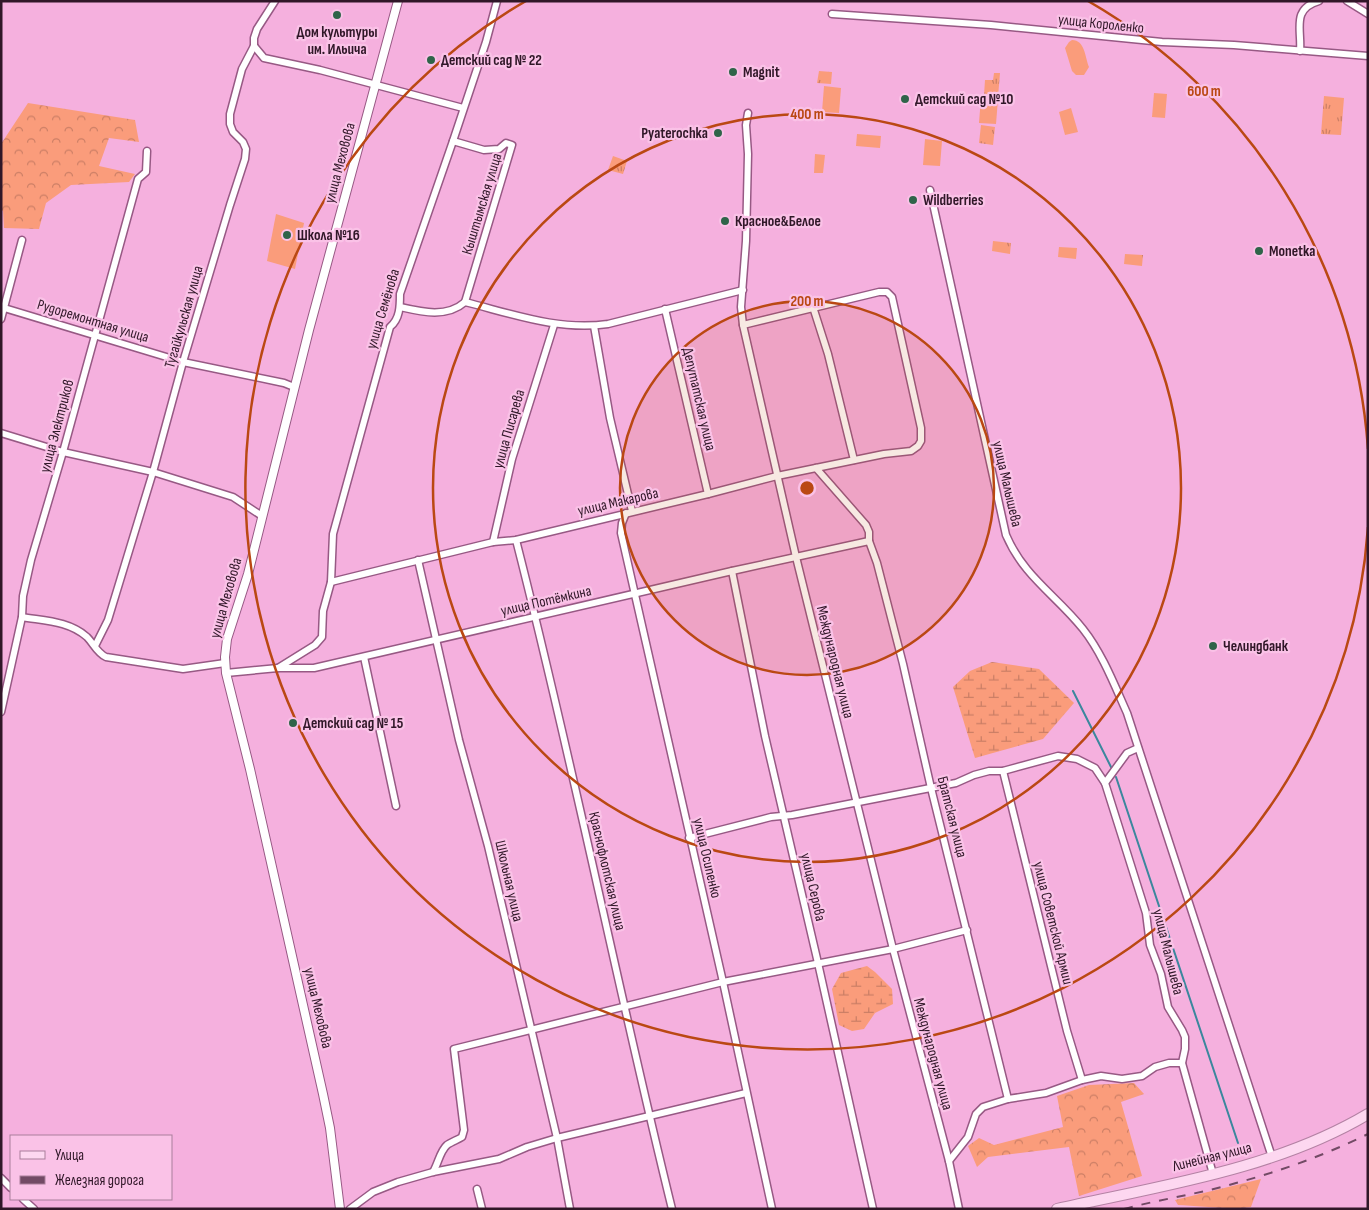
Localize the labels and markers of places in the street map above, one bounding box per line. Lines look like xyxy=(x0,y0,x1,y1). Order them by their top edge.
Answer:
marker: Дом культуры им. Ильича xyxy=(331,9,343,21)
place label: Дом культуры им. Ильича xyxy=(297,23,377,59)
place label: Детский сад № 22 xyxy=(441,51,542,70)
marker: Детский сад № 22 xyxy=(425,54,437,66)
place label: Magnit xyxy=(743,63,780,82)
marker: Magnit xyxy=(727,66,739,78)
place label: Детский сад №10 xyxy=(915,90,1013,109)
marker: Детский сад №10 xyxy=(899,93,911,105)
place label: Pyaterochka xyxy=(641,124,708,143)
marker: Pyaterochka xyxy=(712,127,724,139)
place label: Wildberries xyxy=(923,191,984,210)
marker: Wildberries xyxy=(907,194,919,206)
place label: Красное&Белое xyxy=(735,212,821,231)
marker: Красное&Белое xyxy=(719,215,731,227)
place label: Школа №16 xyxy=(297,226,360,245)
marker: Школа №16 xyxy=(281,229,293,241)
place label: Monetka xyxy=(1269,242,1315,261)
marker: Monetka xyxy=(1253,245,1265,257)
centre of rings xyxy=(798,479,816,497)
place label: Челиндбанк xyxy=(1223,637,1289,656)
marker: Челиндбанк xyxy=(1207,640,1219,652)
place label: Детский сад № 15 xyxy=(303,714,404,733)
marker: Детский сад № 15 xyxy=(287,717,299,729)

